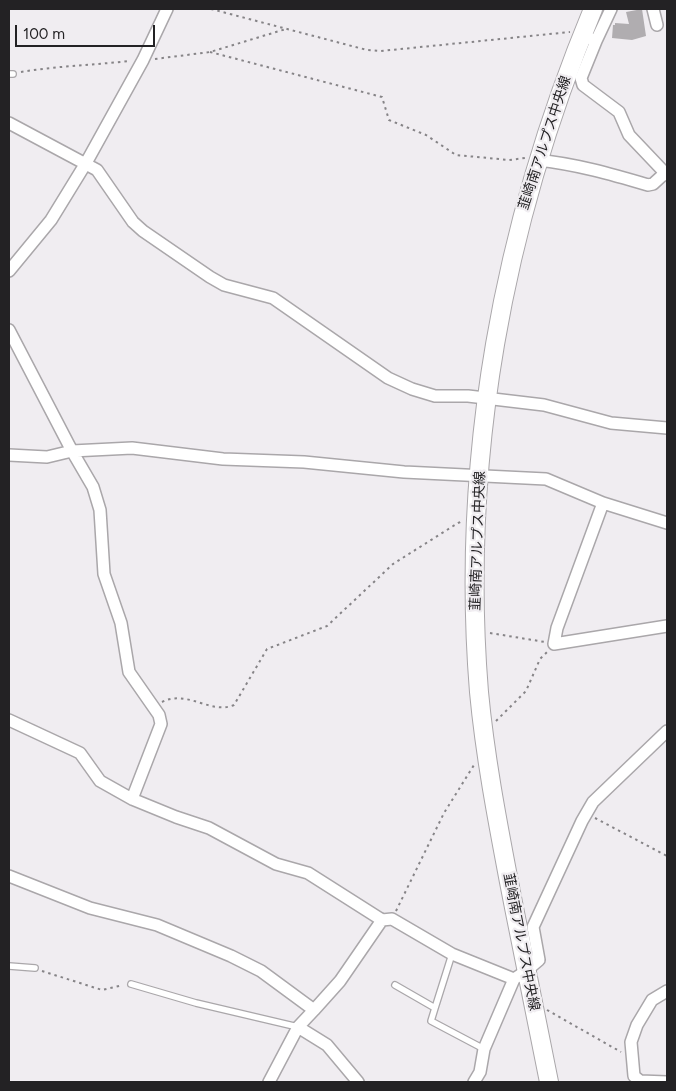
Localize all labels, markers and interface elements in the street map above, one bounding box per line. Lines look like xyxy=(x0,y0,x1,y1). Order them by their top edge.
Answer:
scale bar xyxy=(18,15,158,47)
text: 100 m xyxy=(23,25,65,43)
street label: 韮崎南アルプス中央線 xyxy=(515,74,575,212)
street label: 韮崎南アルプス中央線 xyxy=(467,471,489,611)
street label: 韮崎南アルプス中央線 xyxy=(499,872,543,1012)

